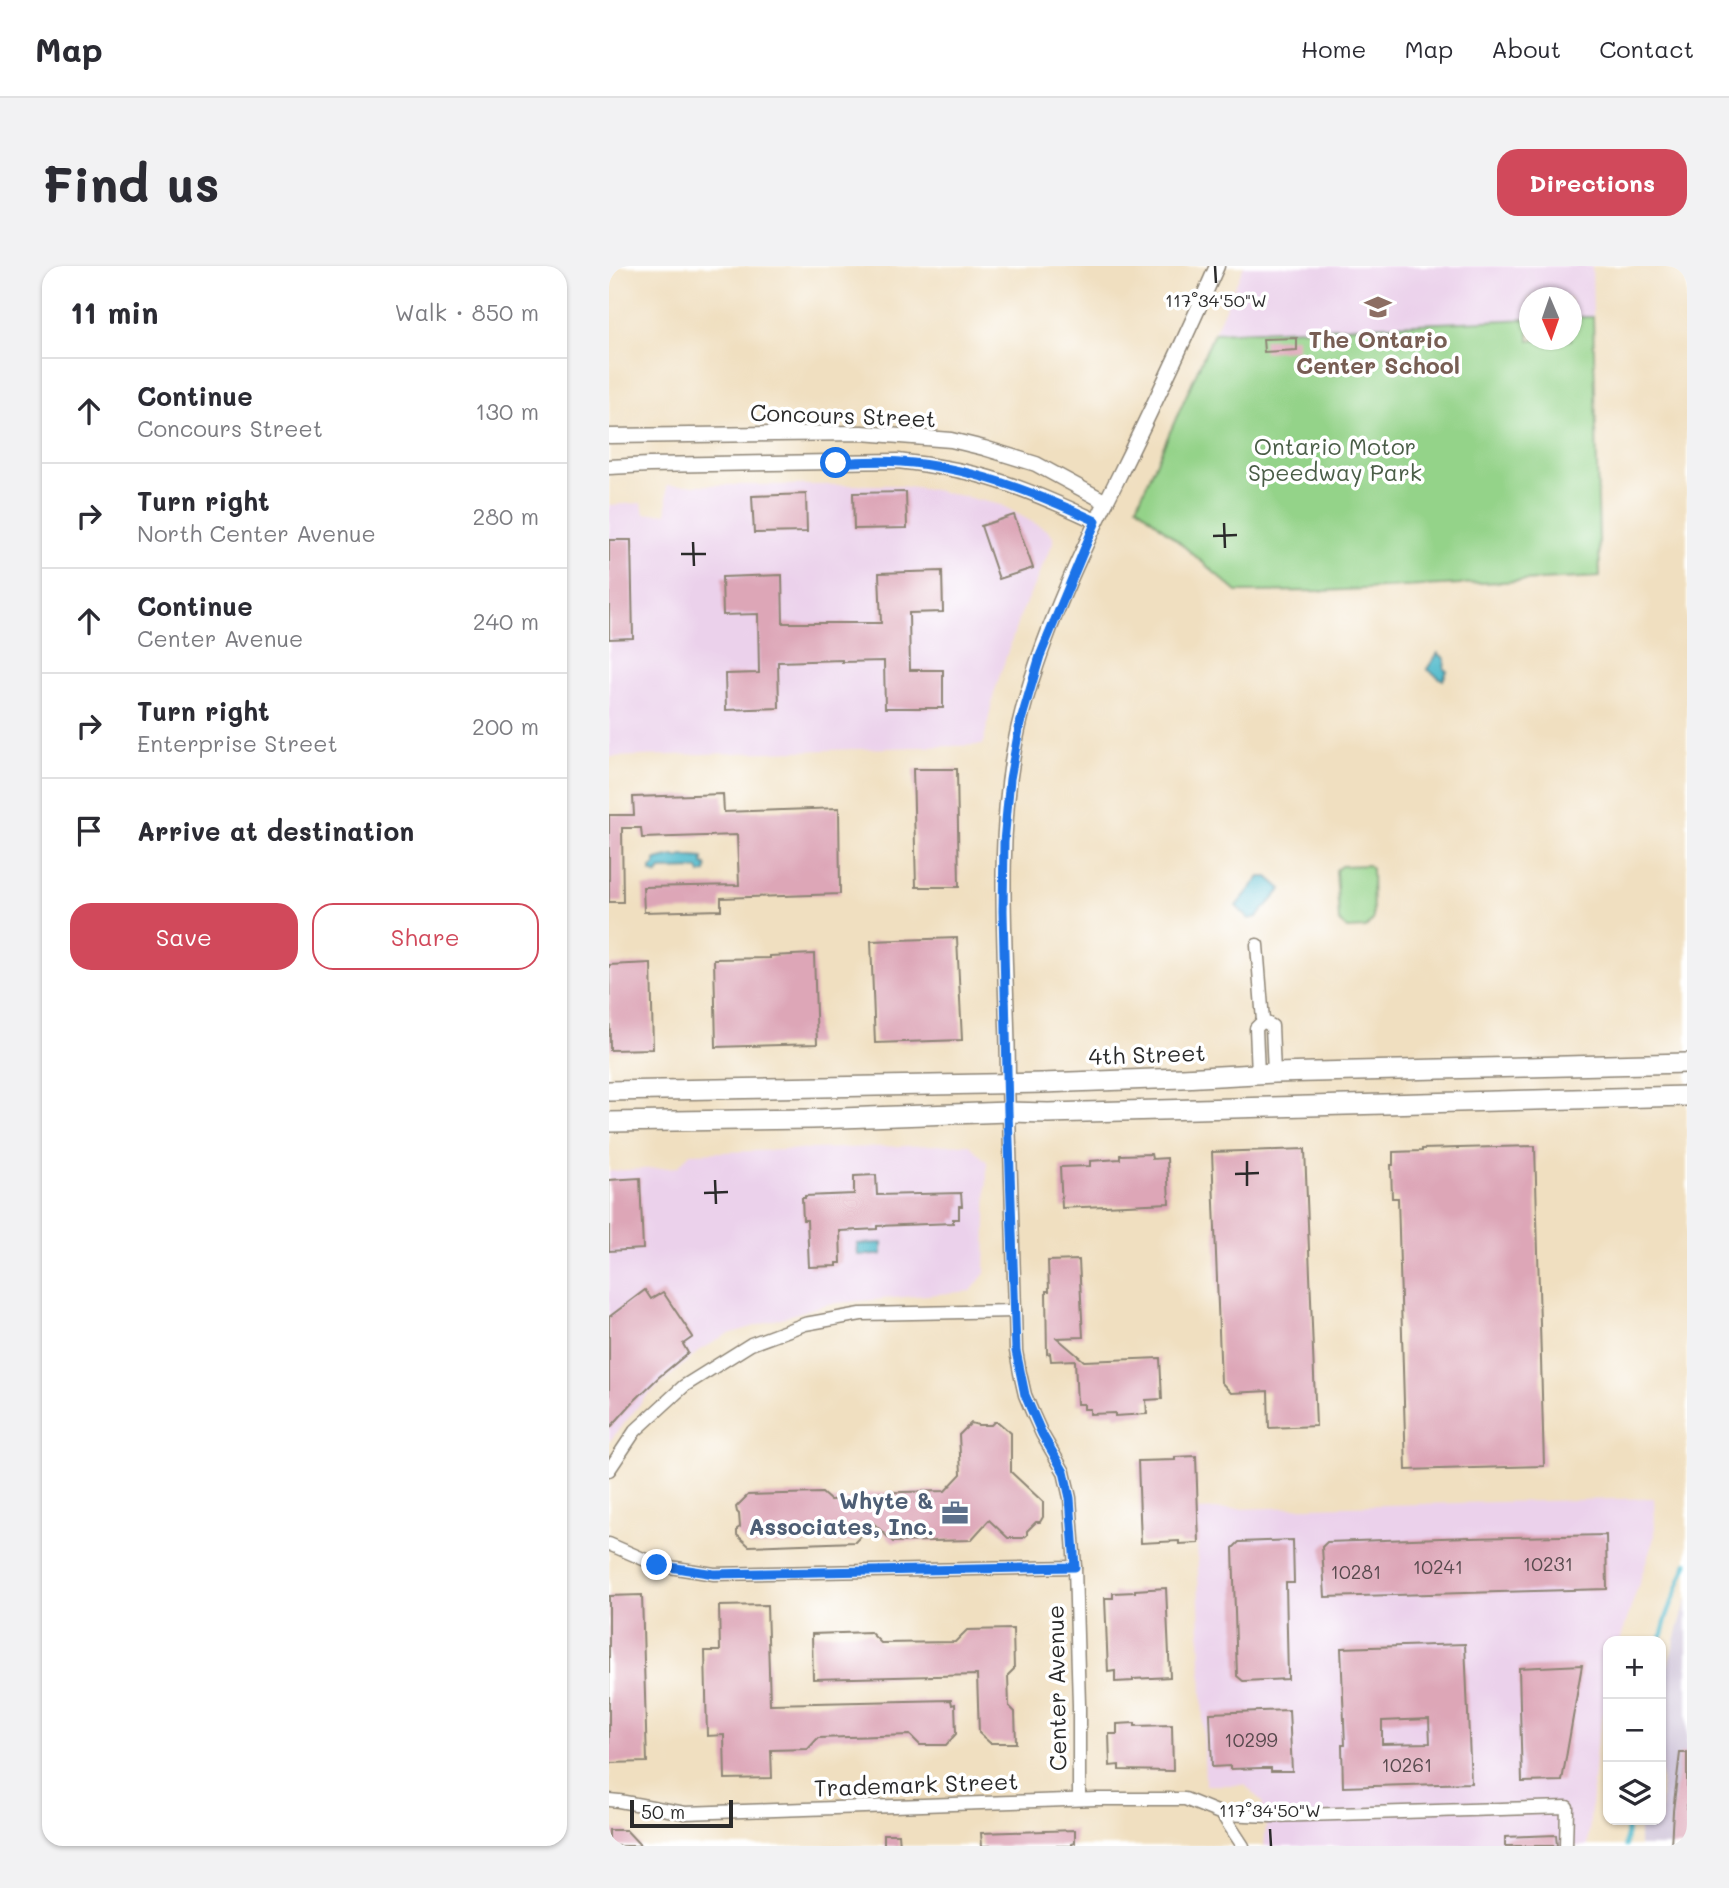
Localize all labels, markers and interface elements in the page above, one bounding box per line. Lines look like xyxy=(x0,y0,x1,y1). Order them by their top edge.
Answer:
text: Map xyxy=(35,27,103,70)
text: Home xyxy=(1301,33,1366,64)
text: Map xyxy=(1404,33,1453,64)
text: About xyxy=(1491,33,1561,64)
text: Contact xyxy=(1599,33,1694,64)
button: Directions xyxy=(1497,149,1687,216)
text: Find us xyxy=(42,151,220,214)
north arrow xyxy=(1519,287,1582,350)
text: 117°34'50"W xyxy=(1165,288,1267,312)
text: 11 min xyxy=(70,292,159,332)
school or university icon: The Ontario Center School xyxy=(1363,292,1393,322)
text: Walk · 850 m xyxy=(395,297,539,327)
place label: The Ontario Center School xyxy=(1296,324,1460,380)
text: Continue xyxy=(137,379,253,413)
icon: ahead xyxy=(70,392,108,430)
text: 130 m xyxy=(475,396,539,426)
street label: Concours Street xyxy=(750,397,936,433)
text: Concours Street xyxy=(137,413,323,443)
park label: Ontario Motor Speedway Park xyxy=(1248,431,1422,487)
route start xyxy=(820,447,851,478)
text: Turn right xyxy=(137,484,270,518)
icon: right xyxy=(70,497,108,535)
text: 280 m xyxy=(472,501,539,531)
text: North Center Avenue xyxy=(137,518,376,548)
text: Continue xyxy=(137,589,253,623)
icon: ahead xyxy=(70,602,108,640)
text: 240 m xyxy=(473,606,539,636)
text: Center Avenue xyxy=(137,623,303,653)
text: Turn right xyxy=(137,694,270,728)
icon: right xyxy=(70,707,108,745)
text: 200 m xyxy=(472,711,539,741)
text: Enterprise Street xyxy=(137,728,338,758)
icon: arrive xyxy=(70,812,108,850)
text: Arrive at destination xyxy=(137,814,414,848)
button: Save xyxy=(70,903,298,970)
button: Share xyxy=(312,903,539,970)
street label: 4th Street xyxy=(1088,1037,1206,1071)
place label: Whyte & Associates, Inc. xyxy=(749,1485,934,1541)
office icon: Whyte & Associates, Inc. xyxy=(940,1498,970,1528)
route end xyxy=(641,1549,672,1580)
house number: 10231 xyxy=(1523,1551,1573,1576)
house number: 10241 xyxy=(1413,1554,1463,1579)
house number: 10281 xyxy=(1331,1559,1381,1584)
street label: Center Avenue xyxy=(1040,1605,1072,1771)
map controls xyxy=(1603,1636,1666,1825)
button: + xyxy=(1603,1636,1666,1699)
button: − xyxy=(1603,1699,1666,1762)
house number: 10299 xyxy=(1224,1727,1278,1752)
house number: 10261 xyxy=(1382,1752,1432,1777)
button: layers xyxy=(1603,1762,1666,1825)
street label: Trademark Street xyxy=(813,1765,1019,1803)
scale bar xyxy=(630,1797,733,1829)
text: 117°34'50"W xyxy=(1219,1798,1321,1822)
text: 50 m xyxy=(641,1799,685,1824)

